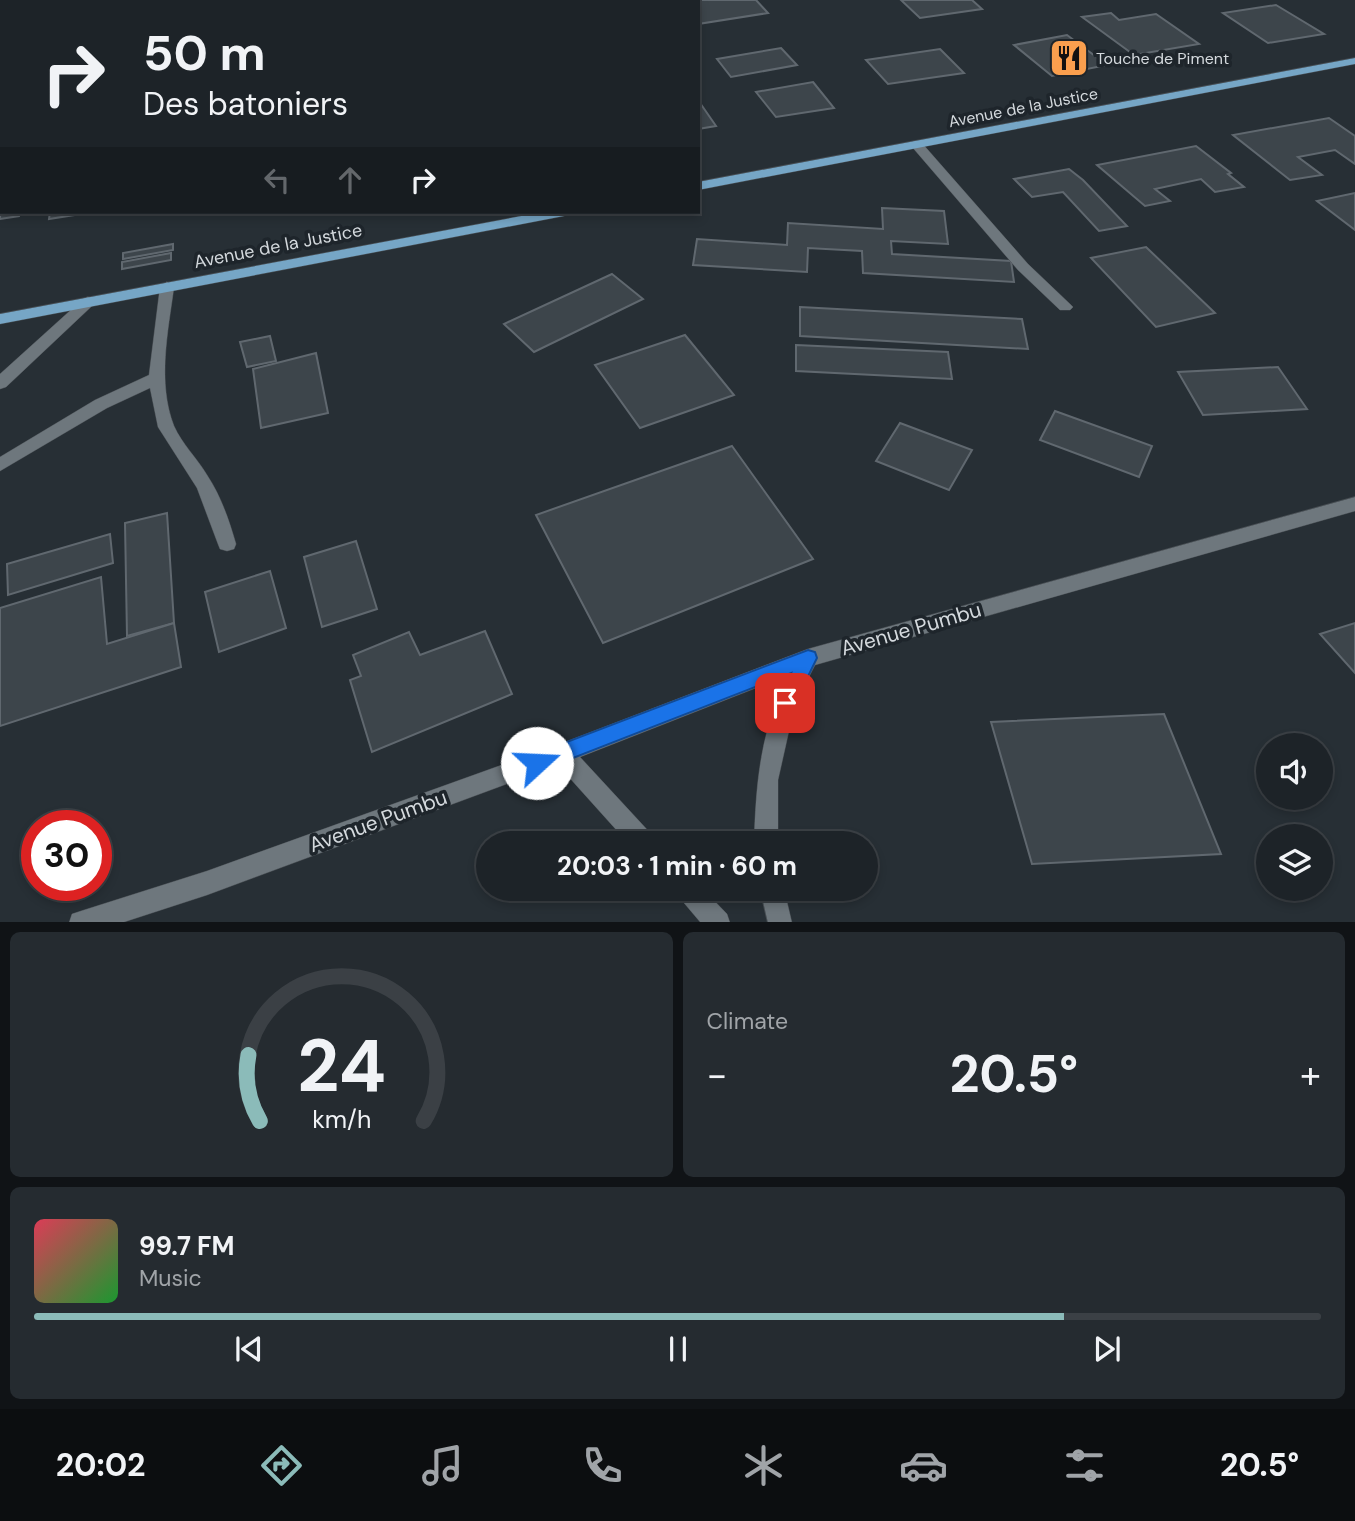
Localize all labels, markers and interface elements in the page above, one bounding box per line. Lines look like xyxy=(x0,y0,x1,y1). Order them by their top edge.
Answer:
text: 50 m xyxy=(143,21,266,85)
icon: right xyxy=(28,28,119,119)
restaurant icon: Touche de Piment xyxy=(1048,37,1090,79)
place label: Touche de Piment xyxy=(1096,48,1229,69)
text: Des batoniers xyxy=(143,83,348,125)
street label: Avenue de la Justice xyxy=(947,83,1100,132)
icon: left xyxy=(258,161,296,199)
icon: ahead xyxy=(331,161,369,199)
icon: right xyxy=(404,161,442,199)
street label: Avenue de la Justice xyxy=(192,218,364,274)
street label: Avenue Pumbu xyxy=(837,596,985,662)
pin xyxy=(755,673,815,733)
icon: arrive xyxy=(766,684,804,722)
position arrow xyxy=(500,726,574,800)
map controls xyxy=(1256,733,1333,901)
button: sound xyxy=(1256,733,1333,810)
street label: Avenue Pumbu xyxy=(305,783,451,859)
speed limit sign: 30 xyxy=(21,810,112,901)
button: layers xyxy=(1256,824,1333,901)
text: 20:03 · 1 min · 60 m xyxy=(557,849,797,883)
text: Climate xyxy=(707,1006,788,1036)
text: 24 xyxy=(297,1019,386,1114)
text: 20.5° xyxy=(949,1040,1078,1108)
text: − xyxy=(707,1050,727,1100)
text: + xyxy=(1300,1050,1321,1100)
text: km/h xyxy=(312,1102,371,1135)
text: 99.7 FM xyxy=(139,1229,235,1263)
text: Music xyxy=(139,1263,202,1293)
icon: previous xyxy=(230,1330,268,1368)
icon: pause xyxy=(659,1330,697,1368)
icon: next xyxy=(1088,1330,1126,1368)
icon: directions xyxy=(257,1441,306,1490)
icon: music xyxy=(418,1441,467,1490)
icon: phone xyxy=(578,1441,627,1490)
icon: climate xyxy=(739,1441,788,1490)
icon: car xyxy=(899,1441,948,1490)
icon: filters xyxy=(1060,1441,1109,1490)
text: 20:02 xyxy=(56,1444,146,1486)
text: 20.5° xyxy=(1220,1444,1299,1486)

